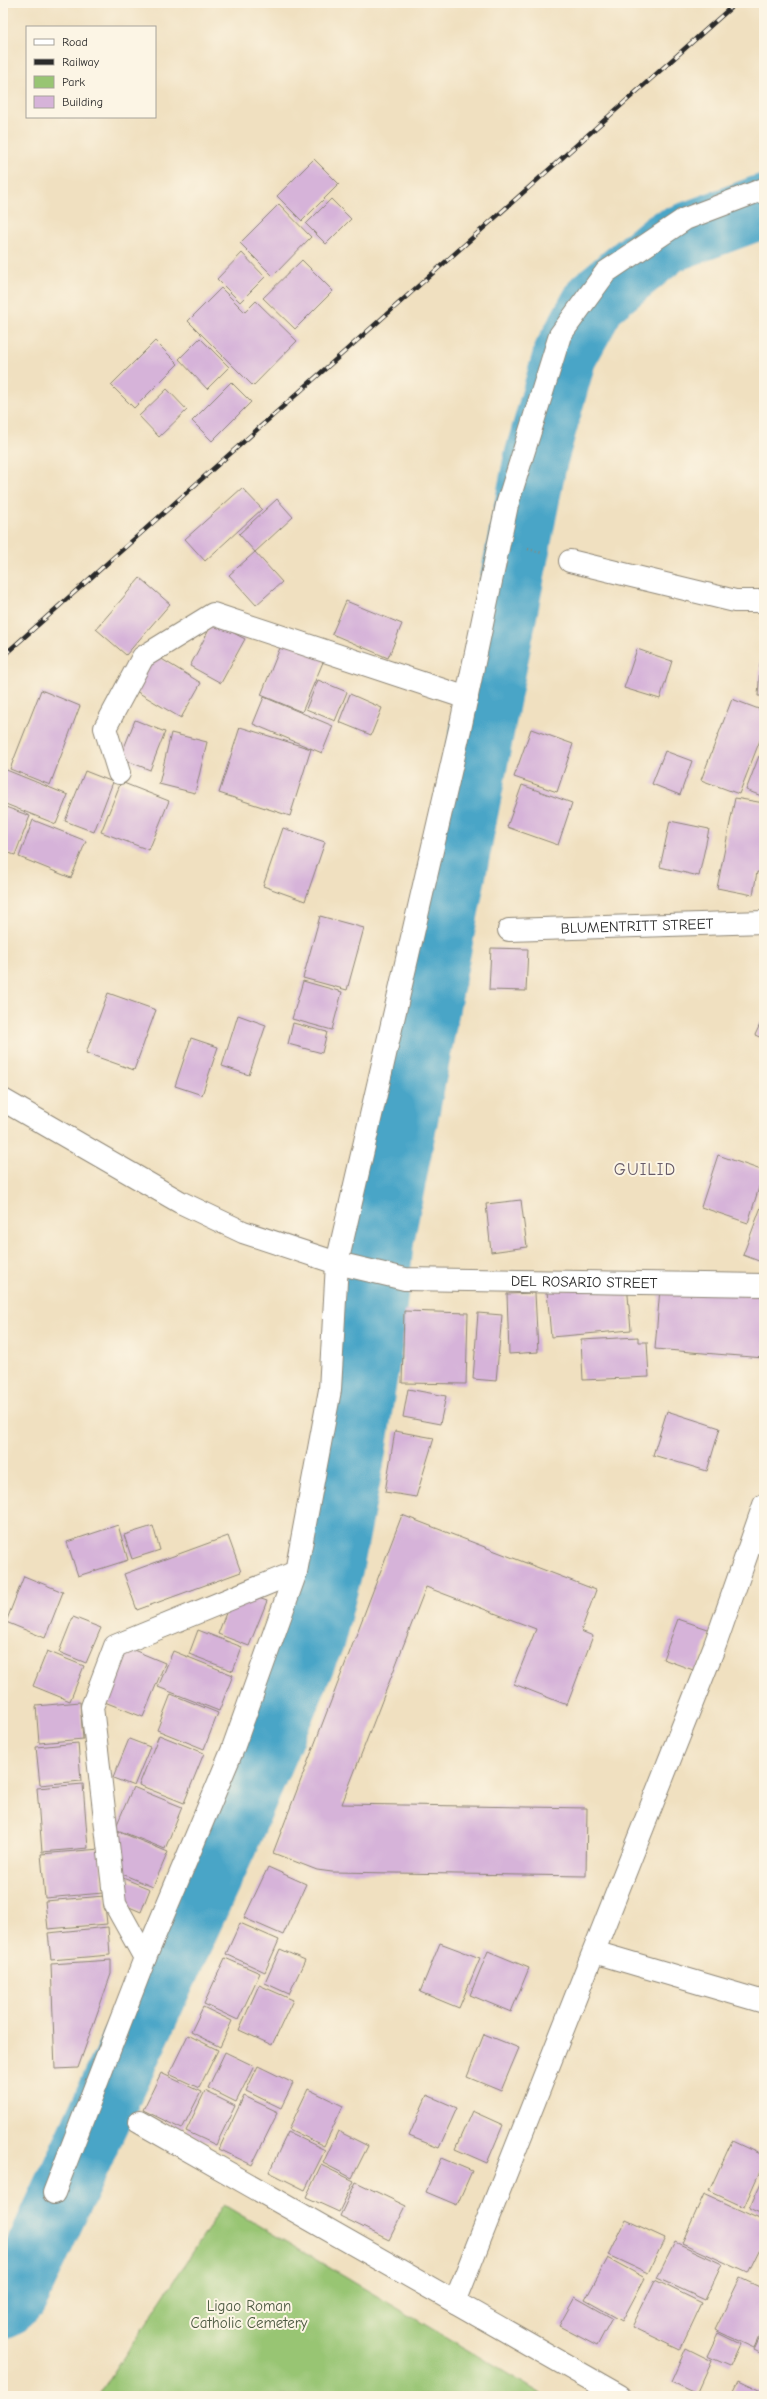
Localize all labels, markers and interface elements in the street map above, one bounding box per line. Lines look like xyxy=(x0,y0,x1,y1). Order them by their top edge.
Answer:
legend xyxy=(26,26,156,118)
text: Road xyxy=(62,35,88,49)
text: Railway xyxy=(62,55,100,69)
text: Park xyxy=(62,75,85,89)
text: Building xyxy=(62,95,103,109)
street label: BLUMENTRITT STREET xyxy=(560,915,714,937)
district label: GUILID xyxy=(614,1160,676,1179)
street label: DEL ROSARIO STREET xyxy=(511,1272,658,1292)
park label: Ligao Roman Catholic Cemetery xyxy=(191,2297,308,2332)

